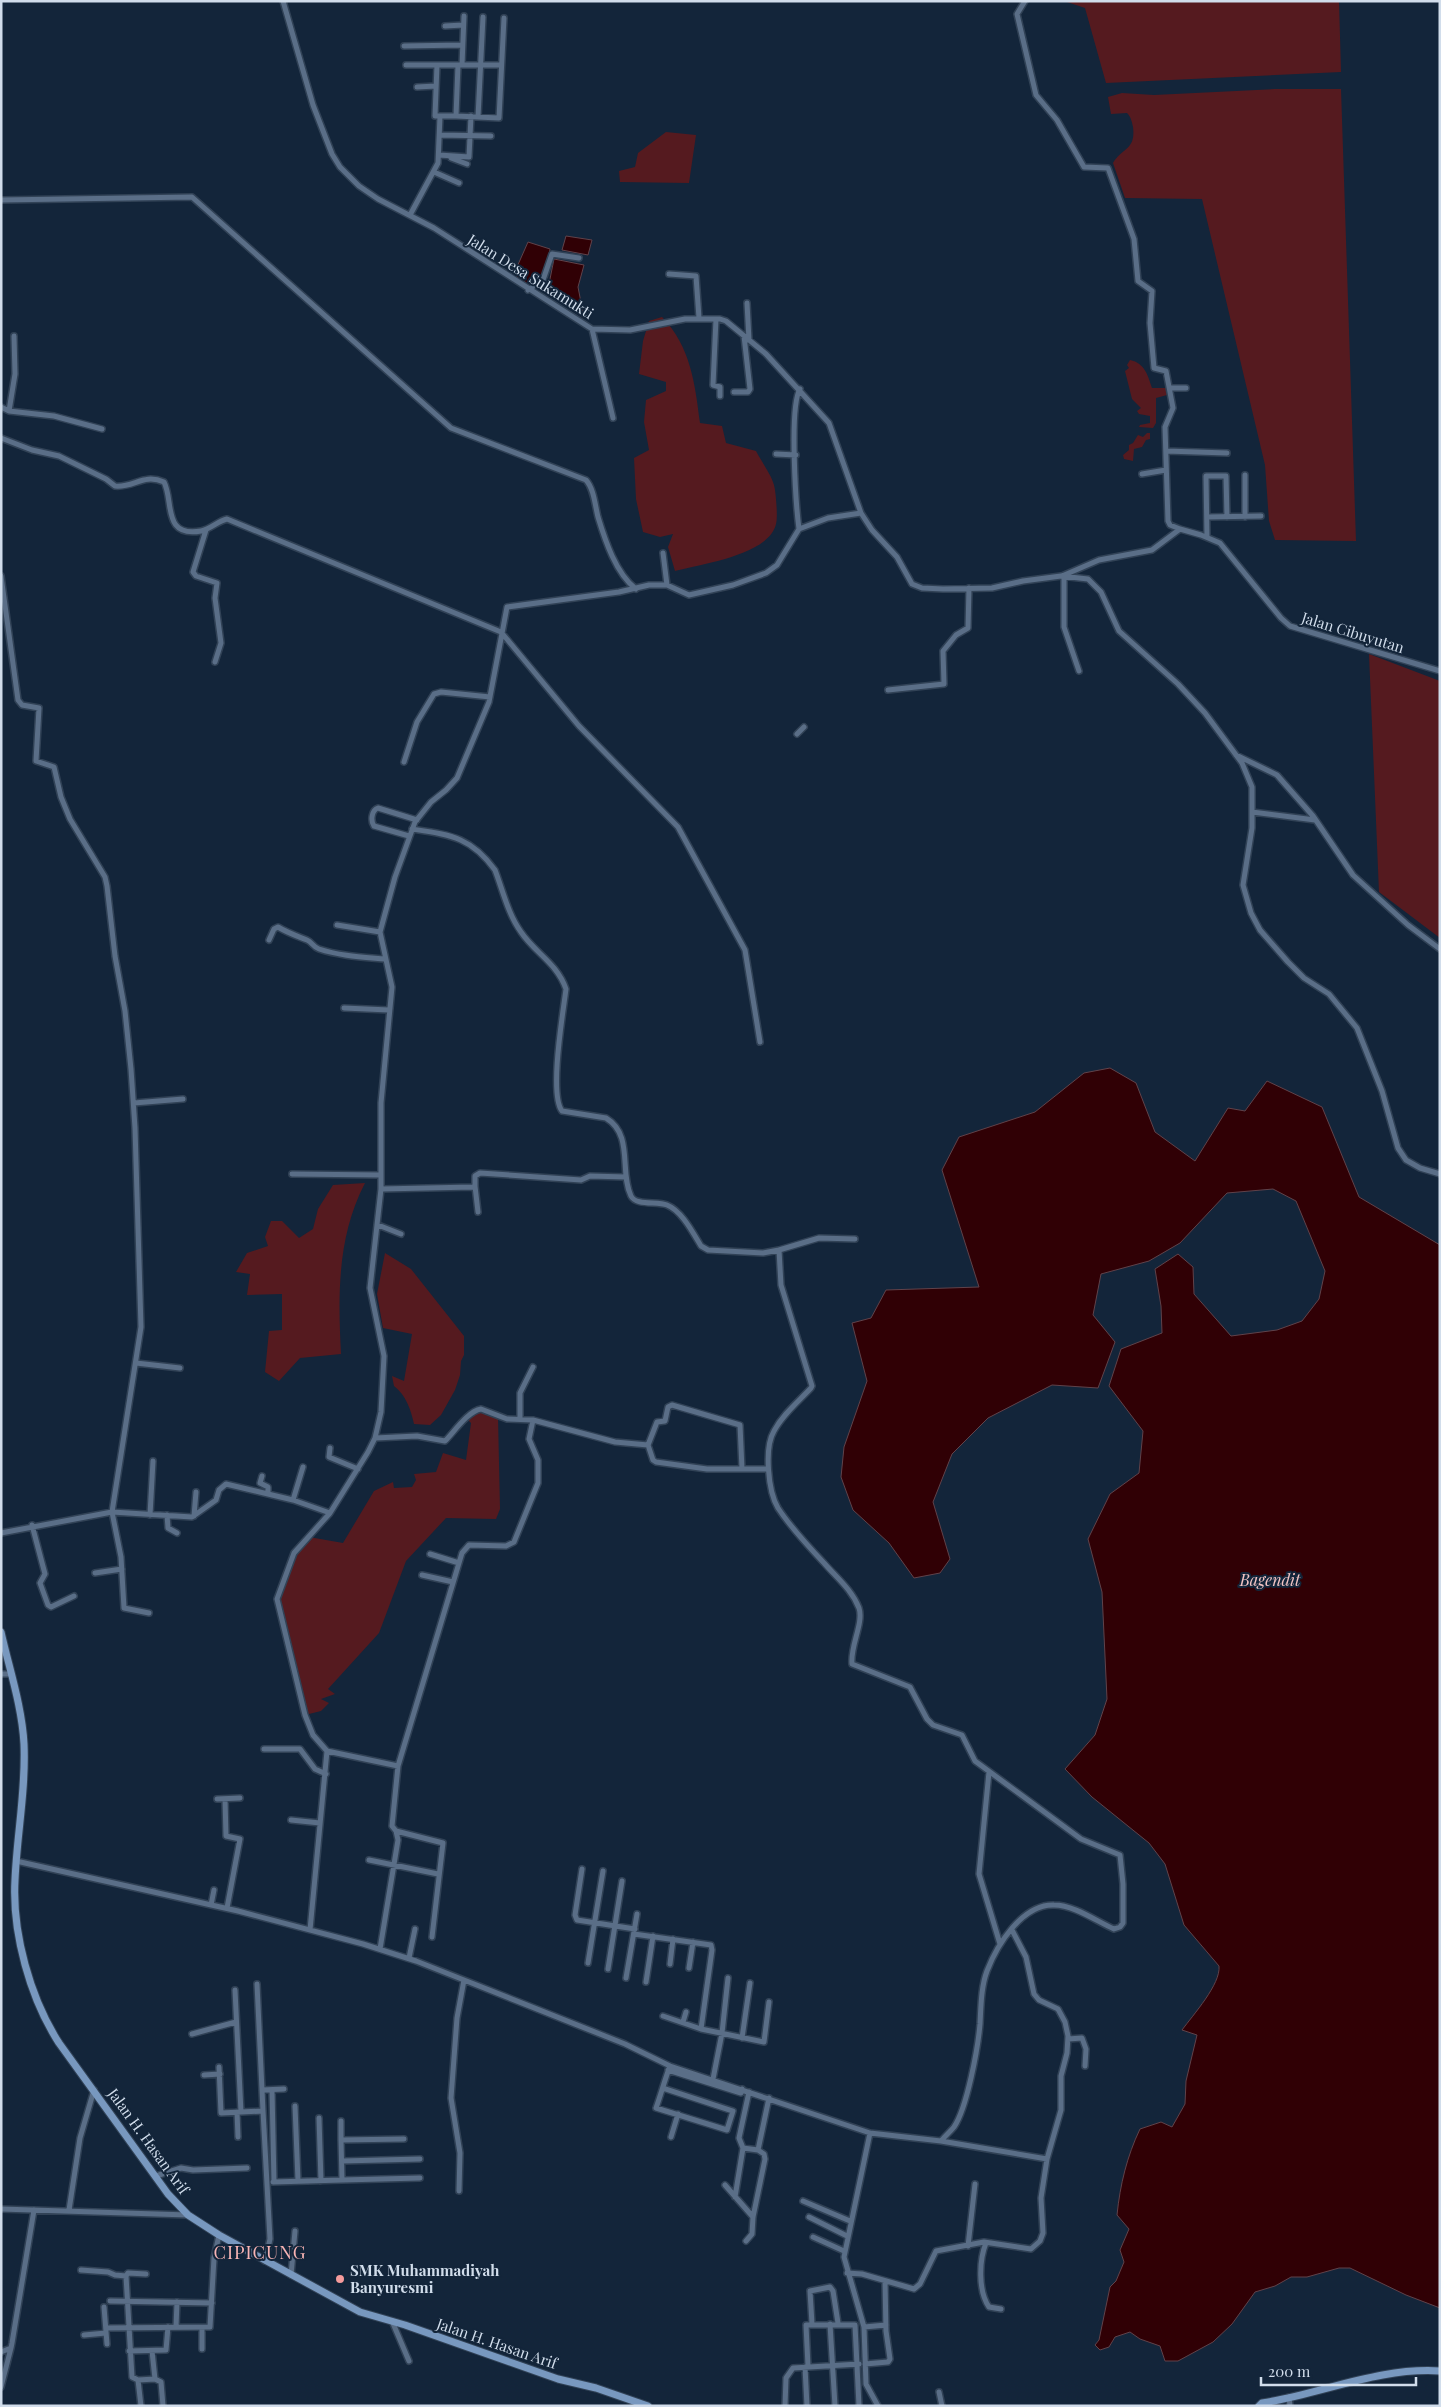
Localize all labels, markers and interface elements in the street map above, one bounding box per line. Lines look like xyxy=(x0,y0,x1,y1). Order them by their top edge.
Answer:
street label: Jalan Desa Sukamukti xyxy=(463,229,598,323)
street label: Jalan Cibuyutan xyxy=(1298,607,1407,657)
water label: Bagendit xyxy=(1239,1569,1301,1590)
street label: Jalan H. Hasan Arif xyxy=(103,2083,195,2199)
district label: CIPICUNG xyxy=(214,2240,306,2264)
place label: SMK Muhammadiyah Banyuresmi xyxy=(350,2260,500,2297)
marker: SMK Muhammadiyah Banyuresmi xyxy=(334,2273,346,2285)
street label: Jalan H. Hasan Arif xyxy=(433,2313,561,2373)
scale bar xyxy=(1261,2354,1416,2386)
text: 200 m xyxy=(1268,2361,1311,2381)

